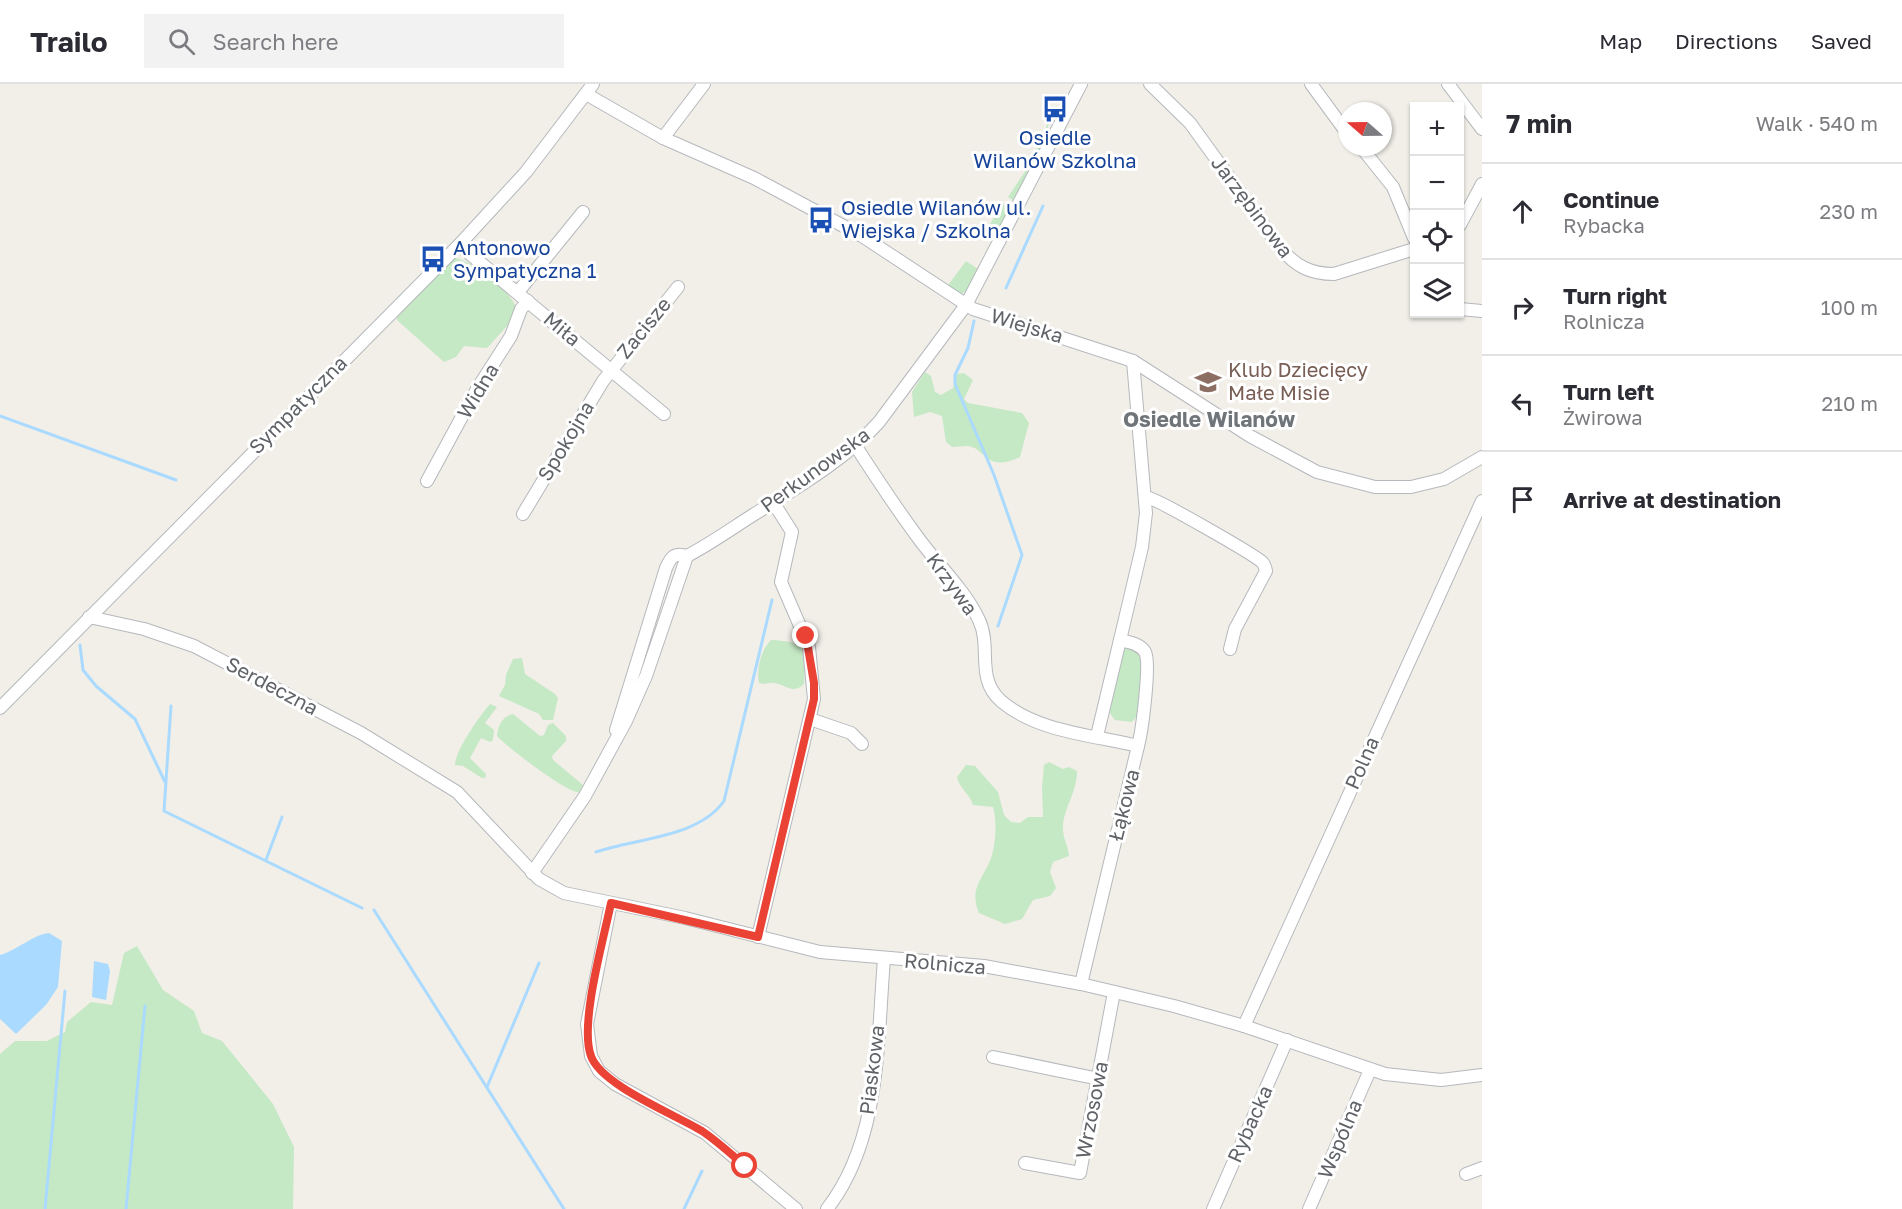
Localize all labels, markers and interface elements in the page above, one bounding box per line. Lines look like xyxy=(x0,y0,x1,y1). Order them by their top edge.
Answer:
search box xyxy=(144,14,564,68)
text: Trailo xyxy=(30,25,108,58)
icon: search xyxy=(165,25,198,58)
text: Search here xyxy=(213,28,339,55)
text: Map xyxy=(1599,28,1642,54)
text: Directions xyxy=(1675,28,1778,54)
text: Saved xyxy=(1811,28,1872,54)
bus stop icon: Osiedle Wilanów Szkolna xyxy=(1040,94,1070,124)
north arrow xyxy=(1338,102,1392,156)
map controls xyxy=(1410,102,1464,318)
button: + xyxy=(1410,102,1464,156)
text: 7 min xyxy=(1506,108,1572,139)
text: Walk · 540 m xyxy=(1756,111,1878,135)
place label: Osiedle Wilanów Szkolna xyxy=(973,125,1137,172)
street label: Jarzębinowa xyxy=(1207,151,1299,262)
button: − xyxy=(1410,156,1464,210)
text: Continue xyxy=(1563,186,1659,213)
place label: Osiedle Wilanów ul. Wiejska / Szkolna xyxy=(841,195,1032,242)
icon: ahead xyxy=(1506,195,1539,228)
text: 230 m xyxy=(1820,199,1878,223)
bus stop icon: Osiedle Wilanów ul. Wiejska / Szkolna xyxy=(806,205,836,235)
button: locate xyxy=(1410,210,1464,264)
text: Rybacka xyxy=(1563,213,1645,237)
place label: Antonowo Sympatyczna 1 xyxy=(453,235,597,282)
bus stop icon: Antonowo Sympatyczna 1 xyxy=(418,244,448,274)
button: layers xyxy=(1410,264,1464,318)
text: Turn right xyxy=(1563,282,1667,309)
icon: right xyxy=(1506,291,1539,324)
street label: Zacisze xyxy=(611,292,675,363)
text: 100 m xyxy=(1821,295,1878,319)
street label: Wiejska xyxy=(988,303,1066,347)
street label: Miła xyxy=(539,306,586,350)
text: Rolnicza xyxy=(1563,309,1645,333)
street label: Sympatyczna xyxy=(243,350,351,458)
place label: Klub Dziecięcy Małe Misie xyxy=(1228,357,1368,404)
street label: Widna xyxy=(451,358,503,423)
school or university icon: Klub Dziecięcy Małe Misie xyxy=(1193,367,1223,397)
text: Turn left xyxy=(1563,378,1654,405)
icon: left xyxy=(1506,387,1539,420)
text: 210 m xyxy=(1822,391,1878,415)
street label: Spokojna xyxy=(532,396,598,485)
text: Żwirowa xyxy=(1563,405,1643,429)
district label: Osiedle Wilanów xyxy=(1123,406,1296,432)
street label: Perkunowska xyxy=(755,422,874,517)
icon: arrive xyxy=(1506,483,1539,516)
text: Arrive at destination xyxy=(1563,486,1781,513)
street label: Krzywa xyxy=(922,548,983,619)
route end xyxy=(792,622,818,648)
street label: Serdeczna xyxy=(222,651,323,719)
street label: Polna xyxy=(1339,733,1383,793)
street label: Łąkowa xyxy=(1103,766,1144,843)
street label: Rolnicza xyxy=(903,947,987,979)
street label: Piaskowa xyxy=(854,1024,888,1116)
street label: Wrzosowa xyxy=(1070,1059,1112,1160)
street label: Rybacka xyxy=(1222,1081,1277,1166)
street label: Wspólna xyxy=(1312,1095,1366,1182)
route start xyxy=(731,1152,757,1178)

